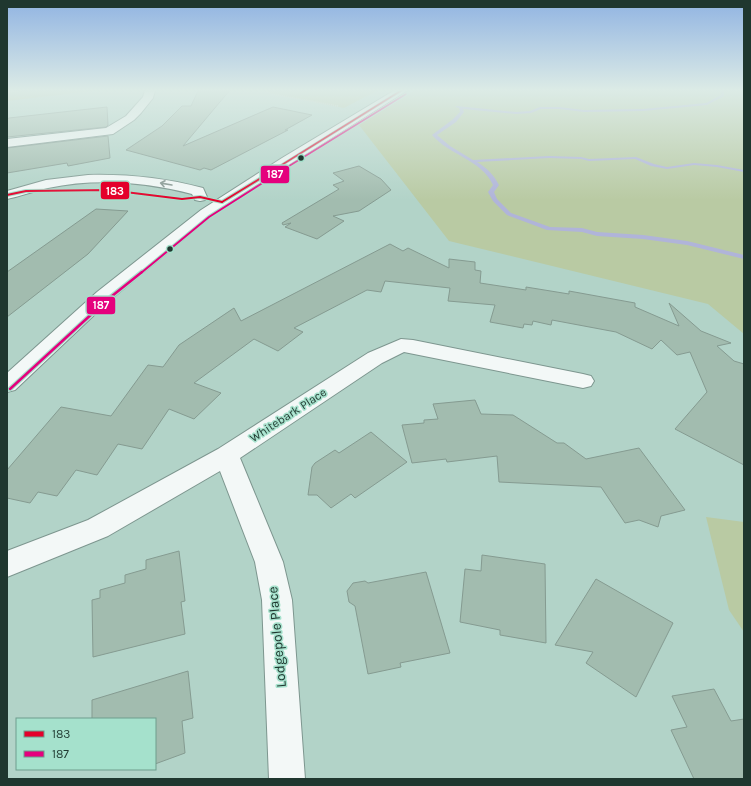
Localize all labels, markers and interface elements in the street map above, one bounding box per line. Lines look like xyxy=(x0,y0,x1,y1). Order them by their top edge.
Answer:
unlabelled marker xyxy=(296,153,306,163)
line badge: 187 xyxy=(260,165,290,184)
text: 187 xyxy=(267,168,284,181)
one-way arrow xyxy=(159,180,172,188)
line badge: 183 xyxy=(100,181,130,200)
text: 183 xyxy=(106,185,124,198)
unlabelled marker xyxy=(165,244,175,254)
line badge: 187 xyxy=(86,296,116,315)
text: 187 xyxy=(93,299,110,312)
street label: Whitebark Place xyxy=(247,385,329,445)
street label: Lodgepole Place xyxy=(264,586,290,688)
legend xyxy=(16,718,156,770)
text: 183 xyxy=(52,727,70,741)
text: 187 xyxy=(52,747,69,761)

